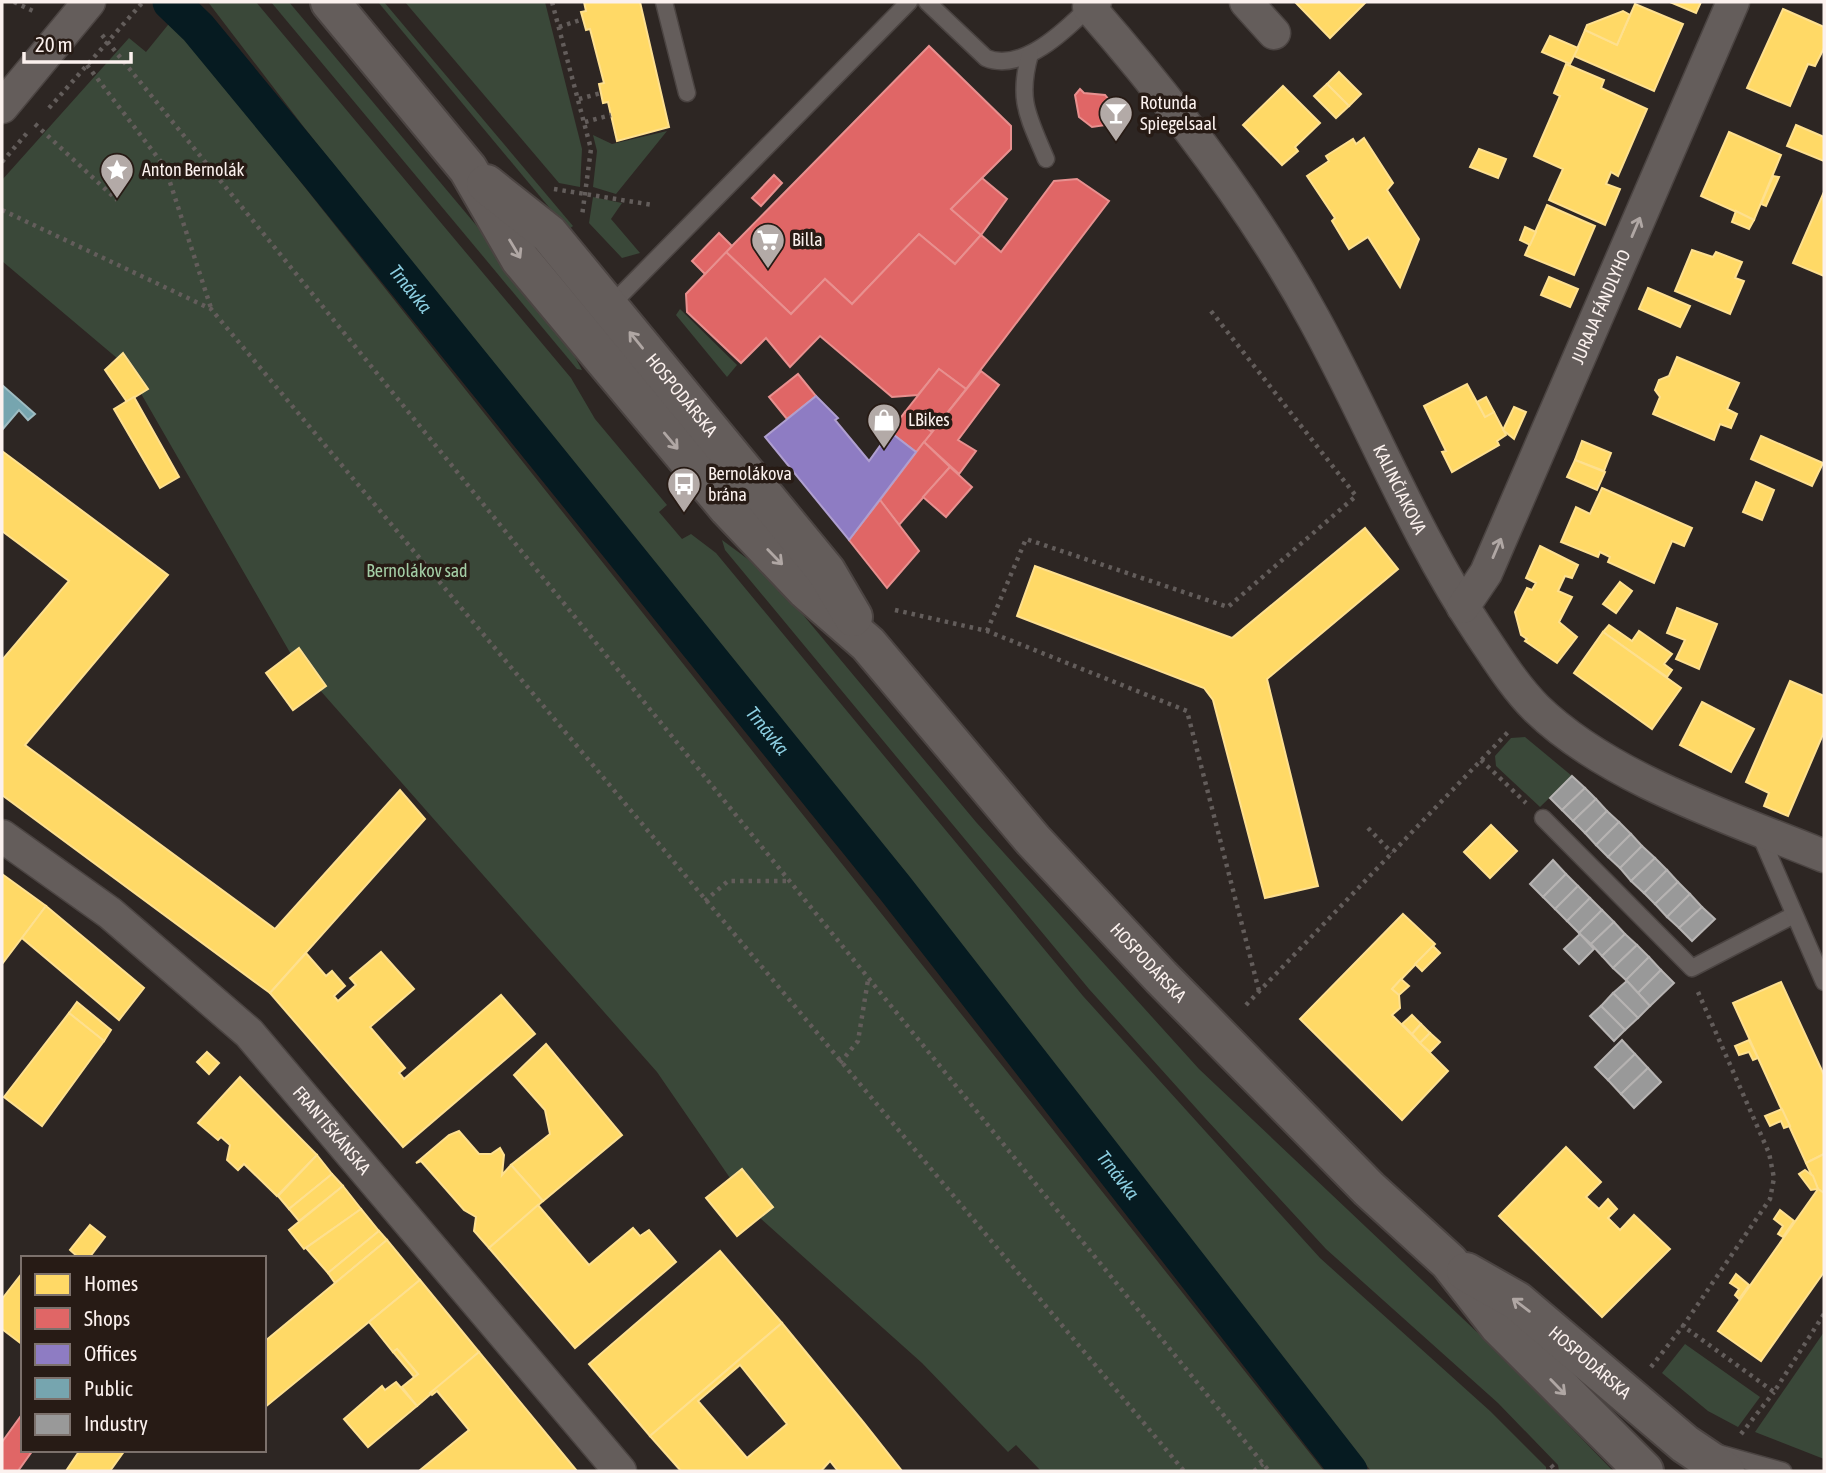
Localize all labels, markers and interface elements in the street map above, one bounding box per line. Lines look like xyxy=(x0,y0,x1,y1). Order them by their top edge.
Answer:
scale bar xyxy=(24,21,131,65)
text: 20 m xyxy=(35,32,73,56)
place label: Rotunda Spiegelsaal xyxy=(1140,92,1217,134)
bar icon: Rotunda Spiegelsaal xyxy=(1097,94,1135,143)
place icon: Anton Bernolák xyxy=(98,151,136,200)
place label: Anton Bernolák xyxy=(142,159,245,180)
one-way arrow xyxy=(1630,217,1643,238)
supermarket icon: Billa xyxy=(749,221,787,270)
place label: Billa xyxy=(792,229,823,250)
one-way arrow xyxy=(508,239,522,259)
street label: JURAJA FÁNDLYHO xyxy=(1567,246,1635,367)
water label: Trnávka xyxy=(385,260,437,317)
one-way arrow xyxy=(628,331,644,349)
street label: HOSPODÁRSKA xyxy=(642,349,722,441)
shop icon: LBikes xyxy=(865,401,903,450)
place label: LBikes xyxy=(908,409,950,430)
one-way arrow xyxy=(663,432,679,450)
street label: KALINČIAKOVA xyxy=(1369,441,1431,538)
place label: Bernolákova brána xyxy=(708,463,792,505)
bus stop icon: Bernolákova brána xyxy=(665,465,703,514)
one-way arrow xyxy=(1491,538,1504,560)
one-way arrow xyxy=(767,549,784,566)
park label: Bernolákov sad xyxy=(366,560,468,581)
water label: Trnávka xyxy=(742,702,794,759)
street label: HOSPODÁRSKA xyxy=(1106,919,1191,1007)
street label: FRANTIŠKÁNSKA xyxy=(289,1082,375,1179)
water label: Trnávka xyxy=(1093,1146,1144,1204)
legend xyxy=(21,1256,266,1452)
text: Homes xyxy=(84,1271,138,1295)
one-way arrow xyxy=(1512,1297,1530,1312)
text: Shops xyxy=(84,1306,130,1330)
street label: HOSPODÁRSKA xyxy=(1545,1322,1635,1403)
text: Offices xyxy=(84,1341,137,1365)
text: Public xyxy=(84,1376,133,1400)
one-way arrow xyxy=(1550,1378,1567,1395)
text: Industry xyxy=(84,1411,148,1435)

